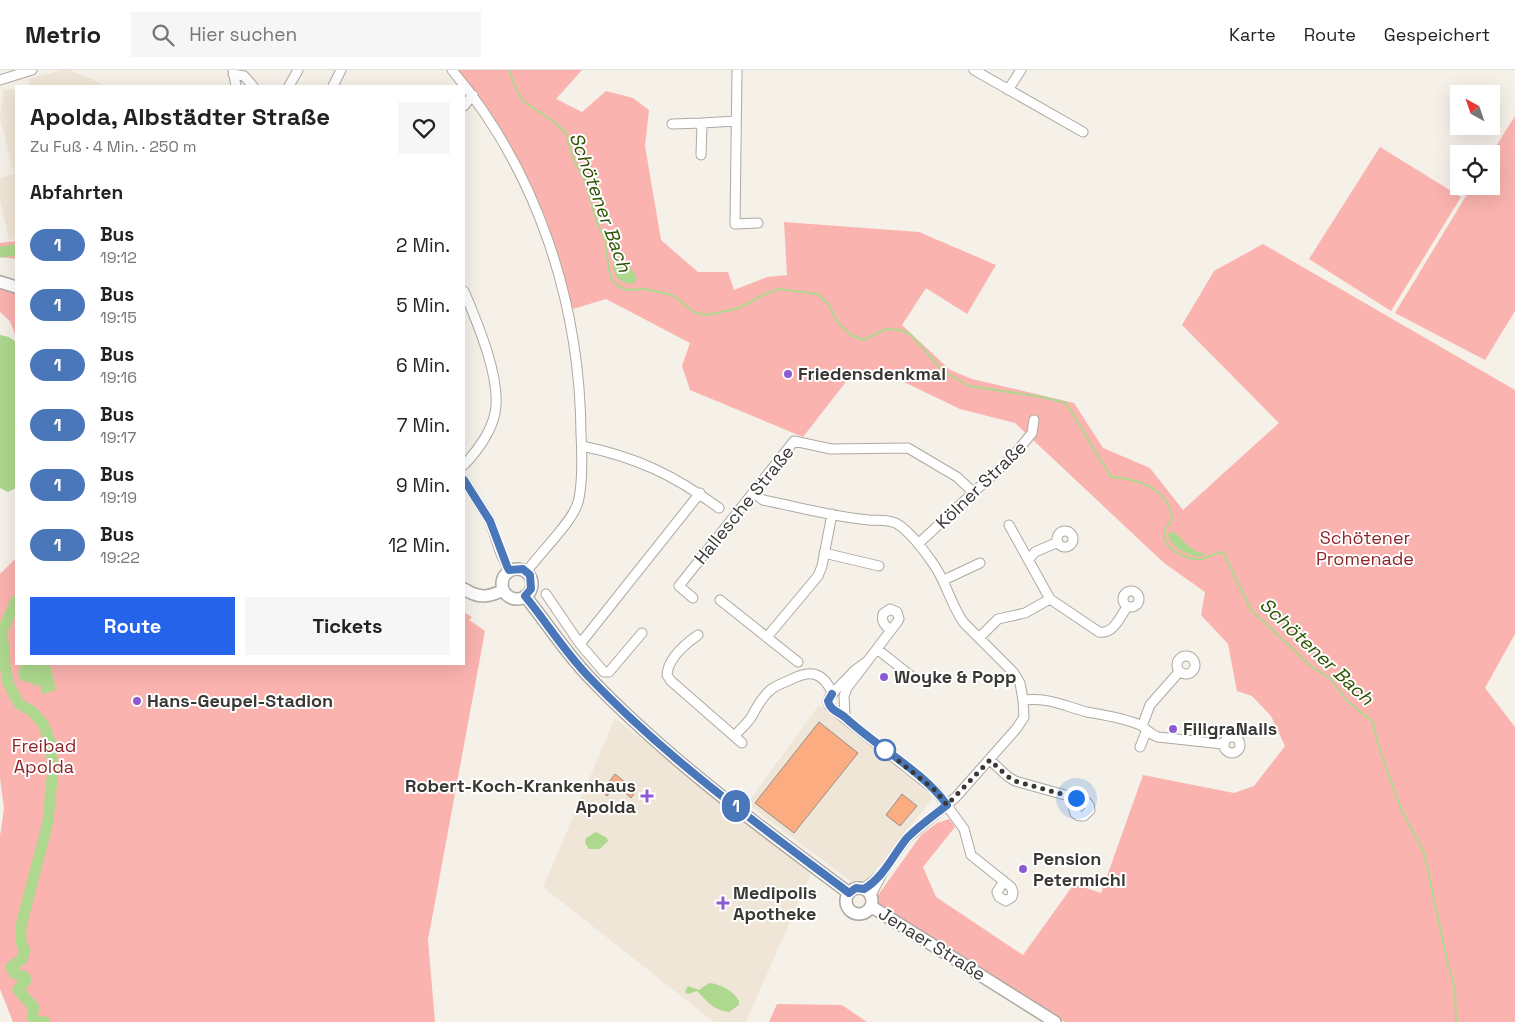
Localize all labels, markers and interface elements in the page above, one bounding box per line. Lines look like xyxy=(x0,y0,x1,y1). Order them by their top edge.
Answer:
search box xyxy=(131,12,481,57)
text: Metrio xyxy=(25,19,101,50)
icon: search xyxy=(149,21,177,49)
text: Hier suchen xyxy=(189,22,297,47)
text: Karte xyxy=(1229,23,1276,46)
text: Route xyxy=(1304,23,1356,46)
text: Gespeichert xyxy=(1384,23,1490,46)
north arrow xyxy=(1450,85,1500,135)
map controls xyxy=(1450,85,1500,195)
text: Apolda, Albstädter Straße xyxy=(30,101,330,132)
button: heart xyxy=(398,102,450,154)
water label: Schötener Bach xyxy=(564,129,638,276)
text: Zu Fuß · 4 Min. · 250 m xyxy=(30,136,197,157)
button: locate xyxy=(1450,145,1500,195)
text: Abfahrten xyxy=(30,180,123,205)
text: Bus xyxy=(100,222,134,247)
text: 1 xyxy=(53,233,62,256)
text: 2 Min. xyxy=(396,233,450,258)
text: 19:12 xyxy=(100,247,137,268)
text: Bus xyxy=(100,282,134,307)
text: 1 xyxy=(53,293,62,316)
text: 5 Min. xyxy=(396,293,450,318)
text: 19:15 xyxy=(100,307,137,328)
text: Bus xyxy=(100,342,134,367)
text: 1 xyxy=(53,353,62,376)
text: 6 Min. xyxy=(396,353,450,378)
place label: Friedensdenkmal xyxy=(798,362,946,385)
text: 19:16 xyxy=(100,367,137,388)
marker: Friedensdenkmal xyxy=(782,368,794,380)
text: Bus xyxy=(100,402,134,427)
text: 1 xyxy=(53,413,62,436)
text: 7 Min. xyxy=(397,413,450,438)
text: 19:17 xyxy=(100,427,136,448)
street label: Kölner Straße xyxy=(930,436,1031,534)
street label: Hallesche Straße xyxy=(689,441,799,569)
text: Bus xyxy=(100,462,134,487)
text: 1 xyxy=(53,473,62,496)
text: 9 Min. xyxy=(396,473,450,498)
text: 19:19 xyxy=(100,487,137,508)
text: Bus xyxy=(100,522,134,547)
park label: Schötener Promenade xyxy=(1316,526,1414,570)
text: 1 xyxy=(53,533,62,556)
text: 12 Min. xyxy=(388,533,450,558)
text: 19:22 xyxy=(100,547,140,568)
water label: Schötener Bach xyxy=(1254,592,1379,711)
button: Route xyxy=(30,597,235,655)
button: Tickets xyxy=(245,597,450,655)
place label: Woyke & Popp xyxy=(894,665,1017,688)
marker: Woyke & Popp xyxy=(878,671,890,683)
place label: Hans-Geupel-Stadion xyxy=(147,689,333,712)
marker: Hans-Geupel-Stadion xyxy=(131,695,143,707)
place label: FiligraNails xyxy=(1183,717,1277,740)
marker: FiligraNails xyxy=(1167,723,1179,735)
park label: Freibad Apolda xyxy=(12,734,76,778)
unlabelled marker xyxy=(874,739,896,761)
place label: Robert-Koch-Krankenhaus Apolda xyxy=(405,774,637,818)
your location xyxy=(1064,786,1089,811)
marker: Robert-Koch-Krankenhaus Apolda xyxy=(640,789,654,803)
line badge: 1 xyxy=(720,790,752,822)
text: 1 xyxy=(732,794,740,817)
place label: Pension Petermichl xyxy=(1033,847,1126,891)
marker: Pension Petermichl xyxy=(1017,863,1029,875)
place label: Medipolis Apotheke xyxy=(733,881,817,925)
marker: Medipolis Apotheke xyxy=(717,897,729,909)
street label: Jenaer Straße xyxy=(874,901,990,986)

